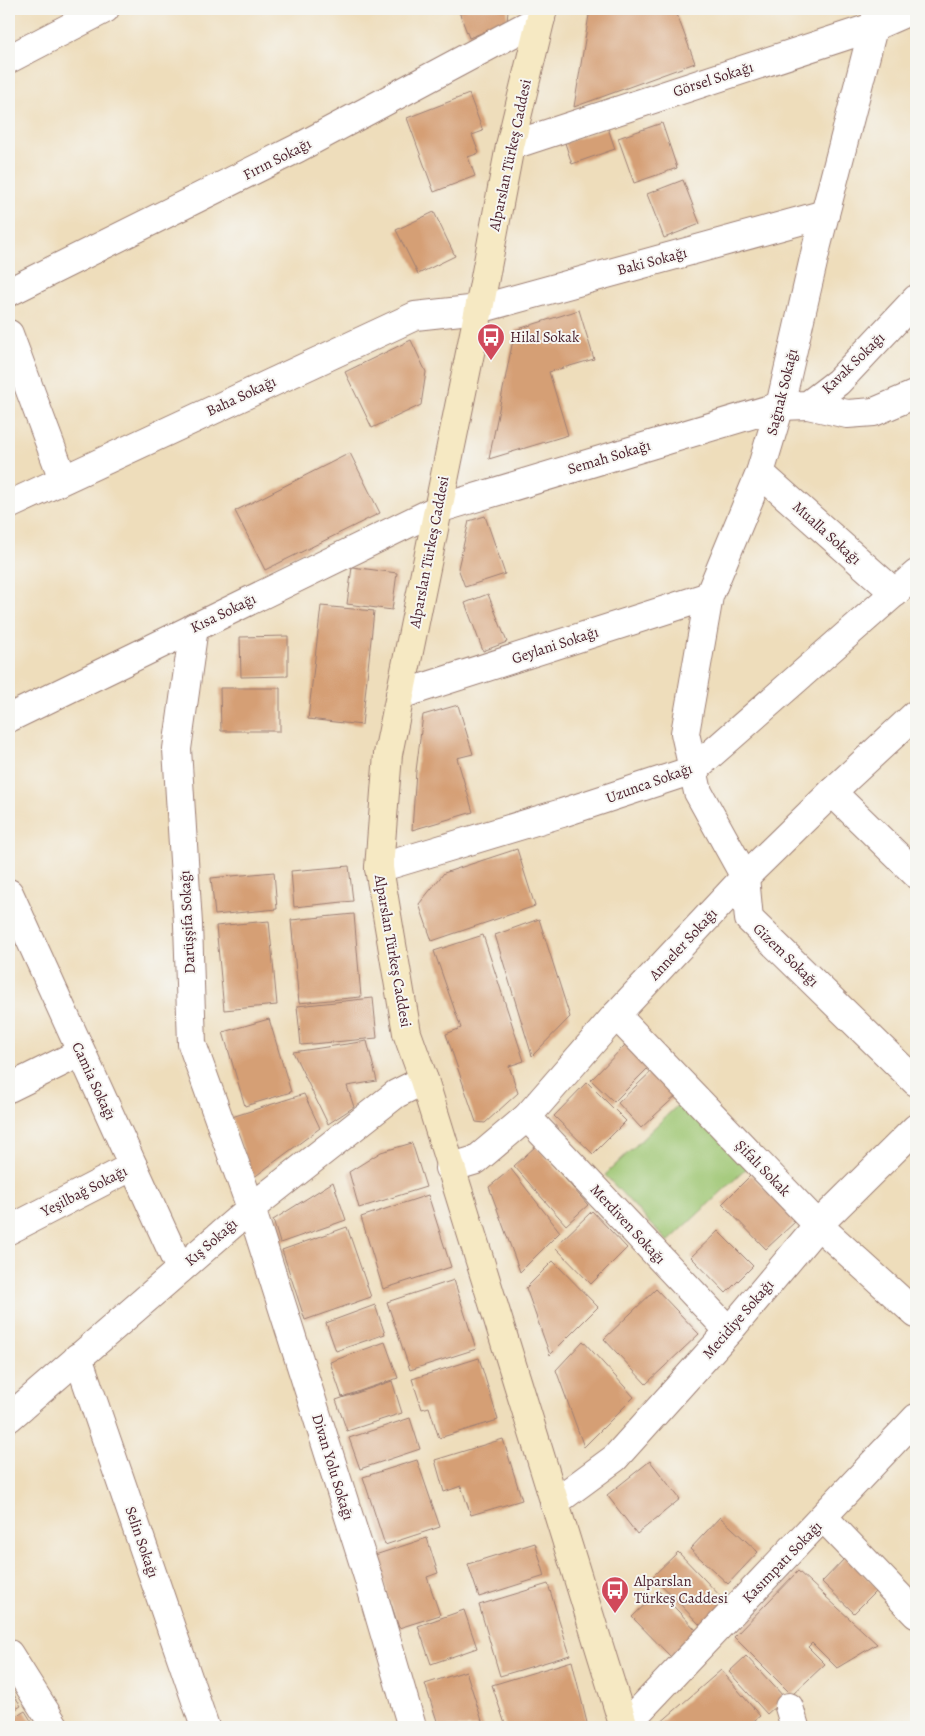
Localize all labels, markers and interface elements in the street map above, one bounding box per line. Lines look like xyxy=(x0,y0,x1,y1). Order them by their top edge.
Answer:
street label: Görsel Sokağı xyxy=(670,57,756,101)
street label: Alparslan Türkeş Caddesi xyxy=(484,77,536,234)
street label: Fırın Sokağı xyxy=(239,133,315,185)
street label: Baki Sokağı xyxy=(615,242,689,280)
bus stop icon: Hilal Sokak xyxy=(476,322,506,361)
place label: Hilal Sokak xyxy=(510,327,580,347)
street label: Kavak Sokağı xyxy=(817,328,889,398)
street label: Sağnak Sokağı xyxy=(762,346,802,438)
street label: Baha Sokağı xyxy=(203,371,279,421)
street label: Semah Sokağı xyxy=(565,435,653,479)
street label: Alparslan Türkeş Caddesi xyxy=(404,474,454,631)
street label: Mualla Sokağı xyxy=(788,497,866,569)
street label: Kısa Sokağı xyxy=(187,589,259,637)
street label: Geylani Sokağı xyxy=(509,622,601,668)
street label: Uzunca Sokağı xyxy=(603,758,695,808)
street label: Darüşşifa Sokağı xyxy=(174,870,200,974)
street label: Alparslan Türkeş Caddesi xyxy=(370,872,416,1029)
street label: Anneler Sokağı xyxy=(644,904,722,985)
street label: Gizem Sokağı xyxy=(749,919,823,991)
street label: Camia Sokağı xyxy=(67,1039,121,1123)
street label: Şifalı Sokak xyxy=(731,1135,795,1201)
street label: Yeşilbağ Sokağı xyxy=(37,1161,131,1222)
street label: Merdiven Sokağı xyxy=(586,1180,670,1268)
street label: Kış Sokağı xyxy=(180,1214,242,1270)
street label: Mecidiye Sokağı xyxy=(698,1275,778,1363)
street label: Divan Yolu Sokağı xyxy=(307,1411,359,1523)
street label: Selin Sokağı xyxy=(120,1504,164,1580)
street label: Kasımpatı Sokağı xyxy=(738,1517,826,1607)
place label: Alparslan Türkeş Caddesi xyxy=(633,1571,728,1608)
bus stop icon: Alparslan Türkeş Caddesi xyxy=(600,1575,630,1614)

